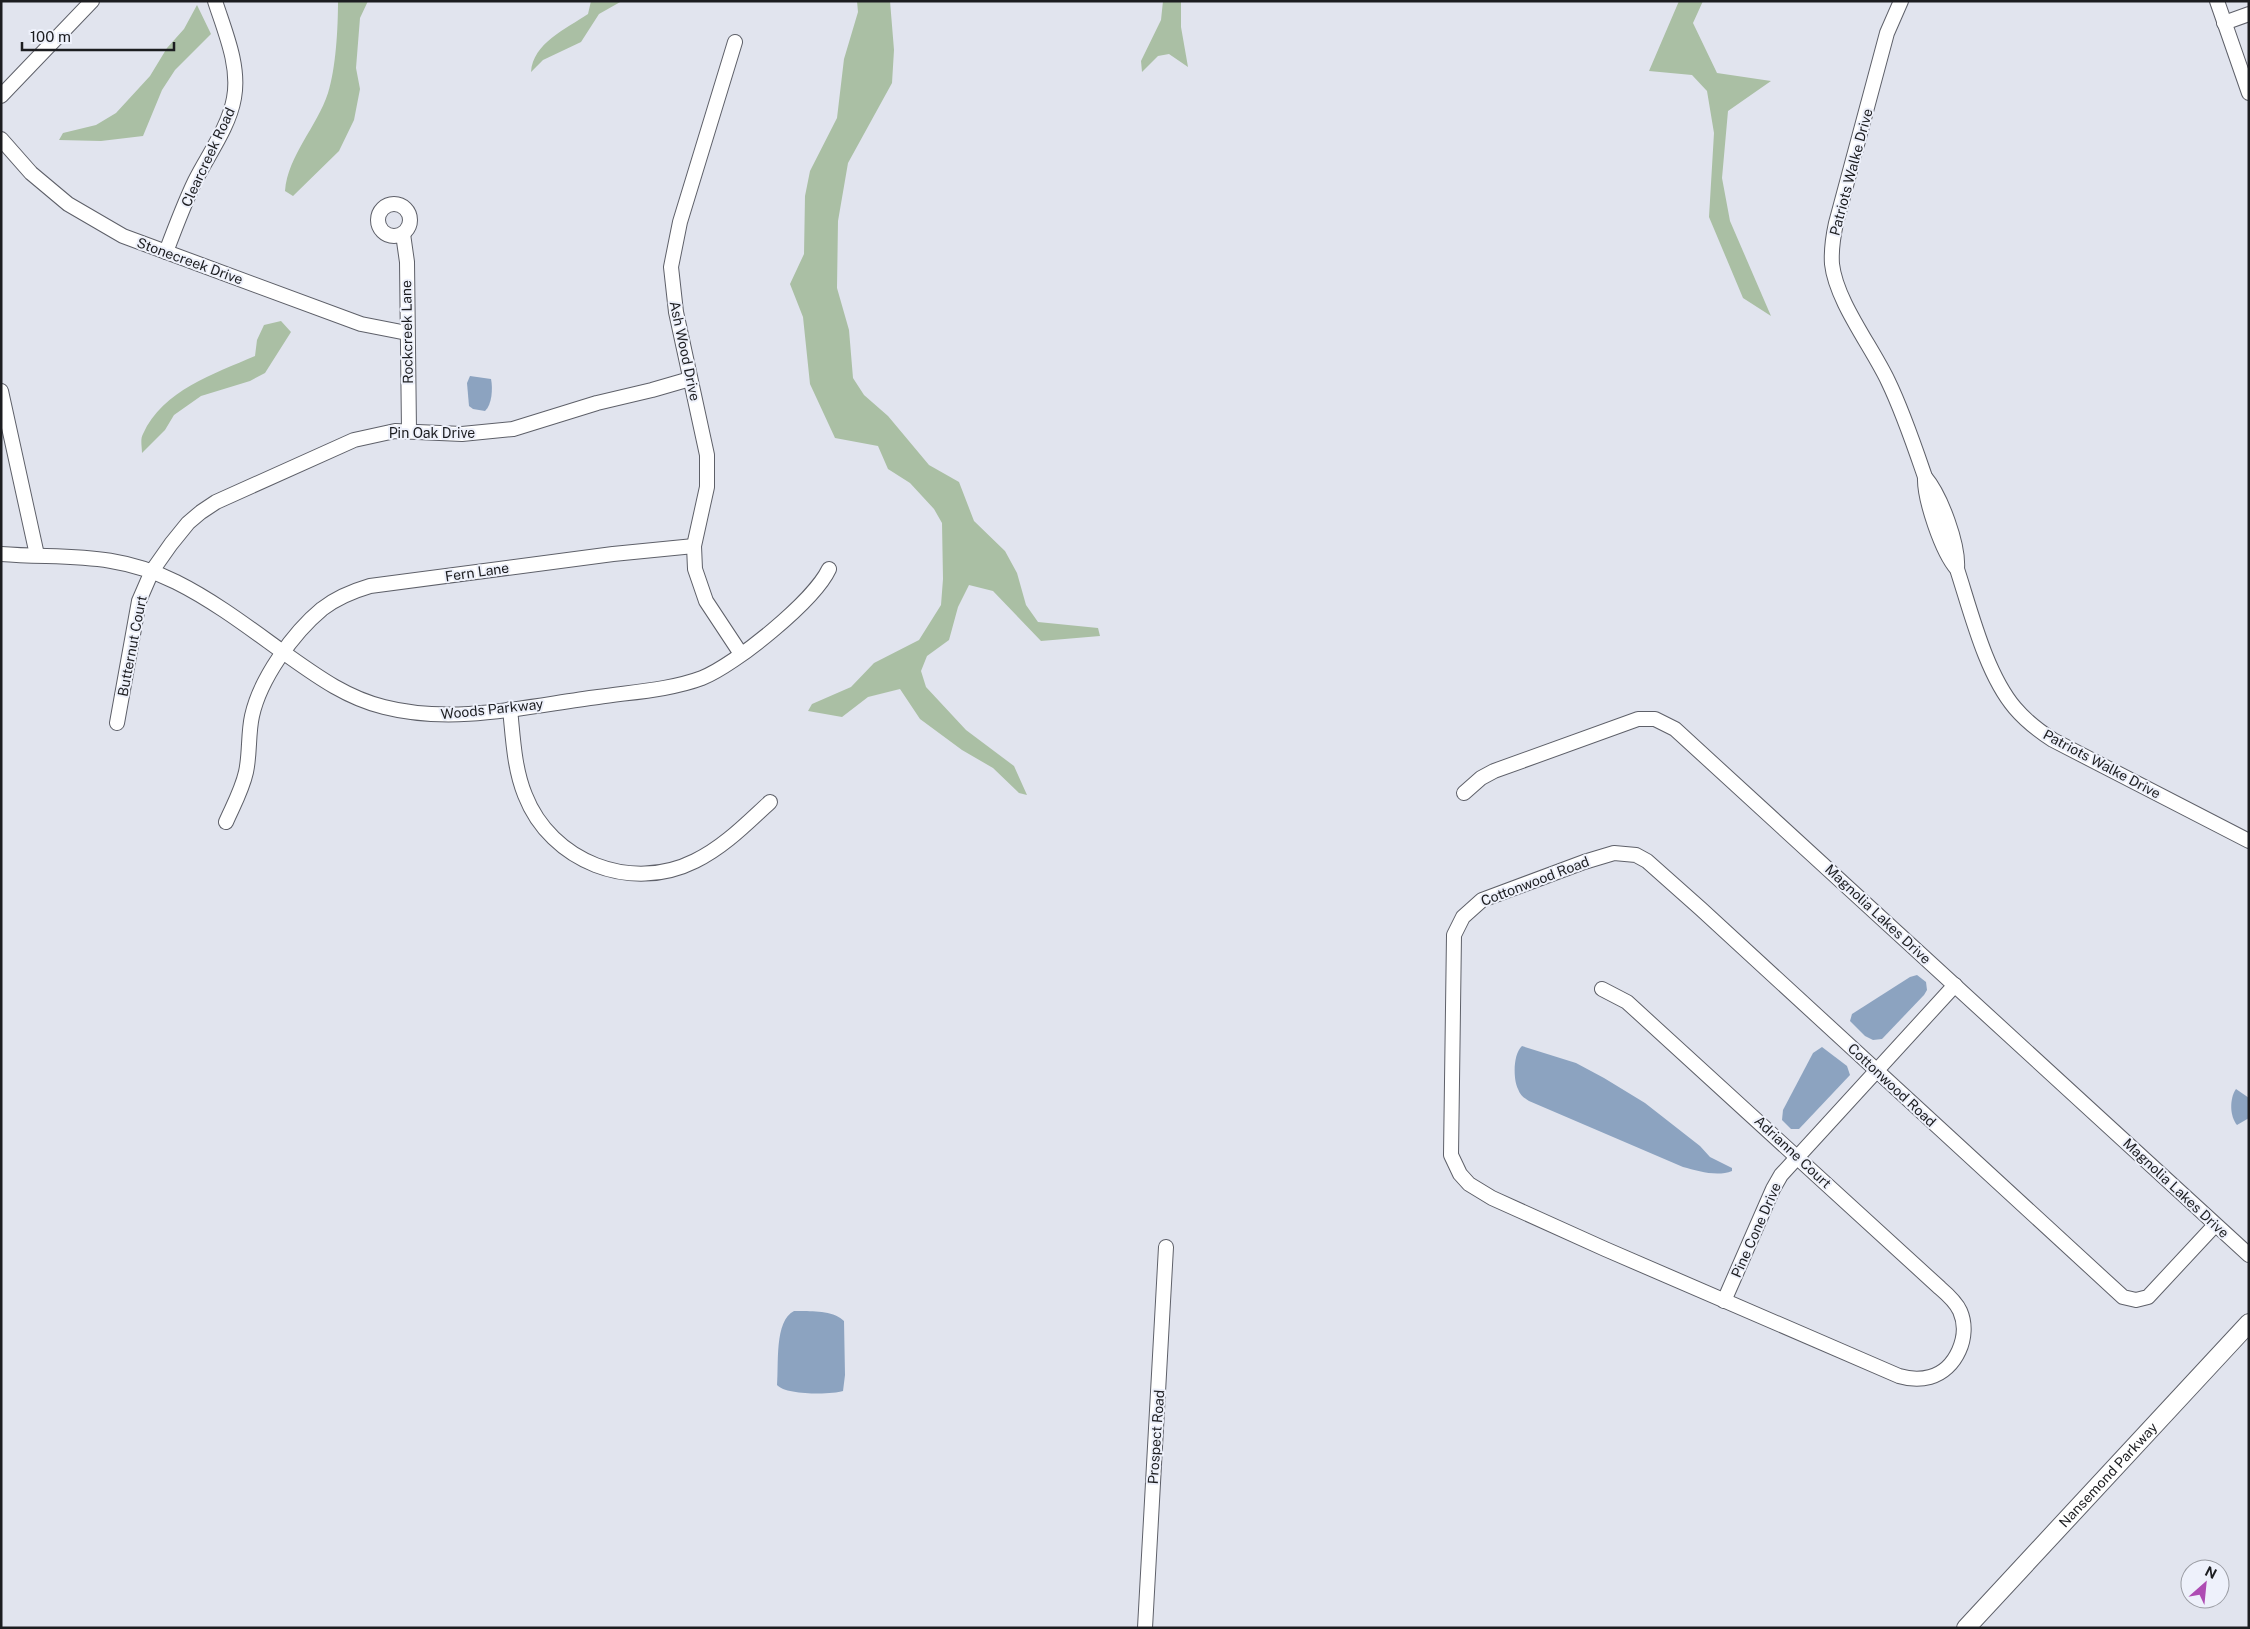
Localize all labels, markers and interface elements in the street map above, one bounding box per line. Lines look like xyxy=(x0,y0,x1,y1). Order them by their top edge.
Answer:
scale bar xyxy=(22,20,175,52)
text: 100 m xyxy=(30,28,71,45)
street label: Clearcreek Road xyxy=(178,105,238,209)
street label: Patriots Walke Drive xyxy=(1826,107,1876,237)
street label: Stonecreek Drive xyxy=(135,234,245,288)
street label: Rockcreek Lane xyxy=(398,280,416,384)
street label: Ash Wood Drive xyxy=(667,300,703,403)
street label: Pin Oak Drive xyxy=(389,425,475,441)
street label: Fern Lane xyxy=(444,560,510,584)
street label: Butternut Court xyxy=(114,594,150,698)
street label: Woods Parkway xyxy=(440,696,545,722)
street label: Patriots Walke Drive xyxy=(2041,726,2163,802)
street label: Cottonwood Road xyxy=(1479,853,1591,909)
street label: Magnolia Lakes Drive xyxy=(1822,861,1934,967)
street label: Cottonwood Road xyxy=(1845,1040,1939,1130)
street label: Adrianne Court xyxy=(1751,1112,1835,1192)
street label: Magnolia Lakes Drive xyxy=(2120,1135,2232,1241)
street label: Pine Cone Drive xyxy=(1728,1180,1784,1280)
street label: Prospect Road xyxy=(1145,1389,1167,1485)
street label: Nansemond Parkway xyxy=(2056,1419,2161,1530)
north arrow xyxy=(2180,1559,2230,1609)
text: N xyxy=(2202,1563,2219,1582)

